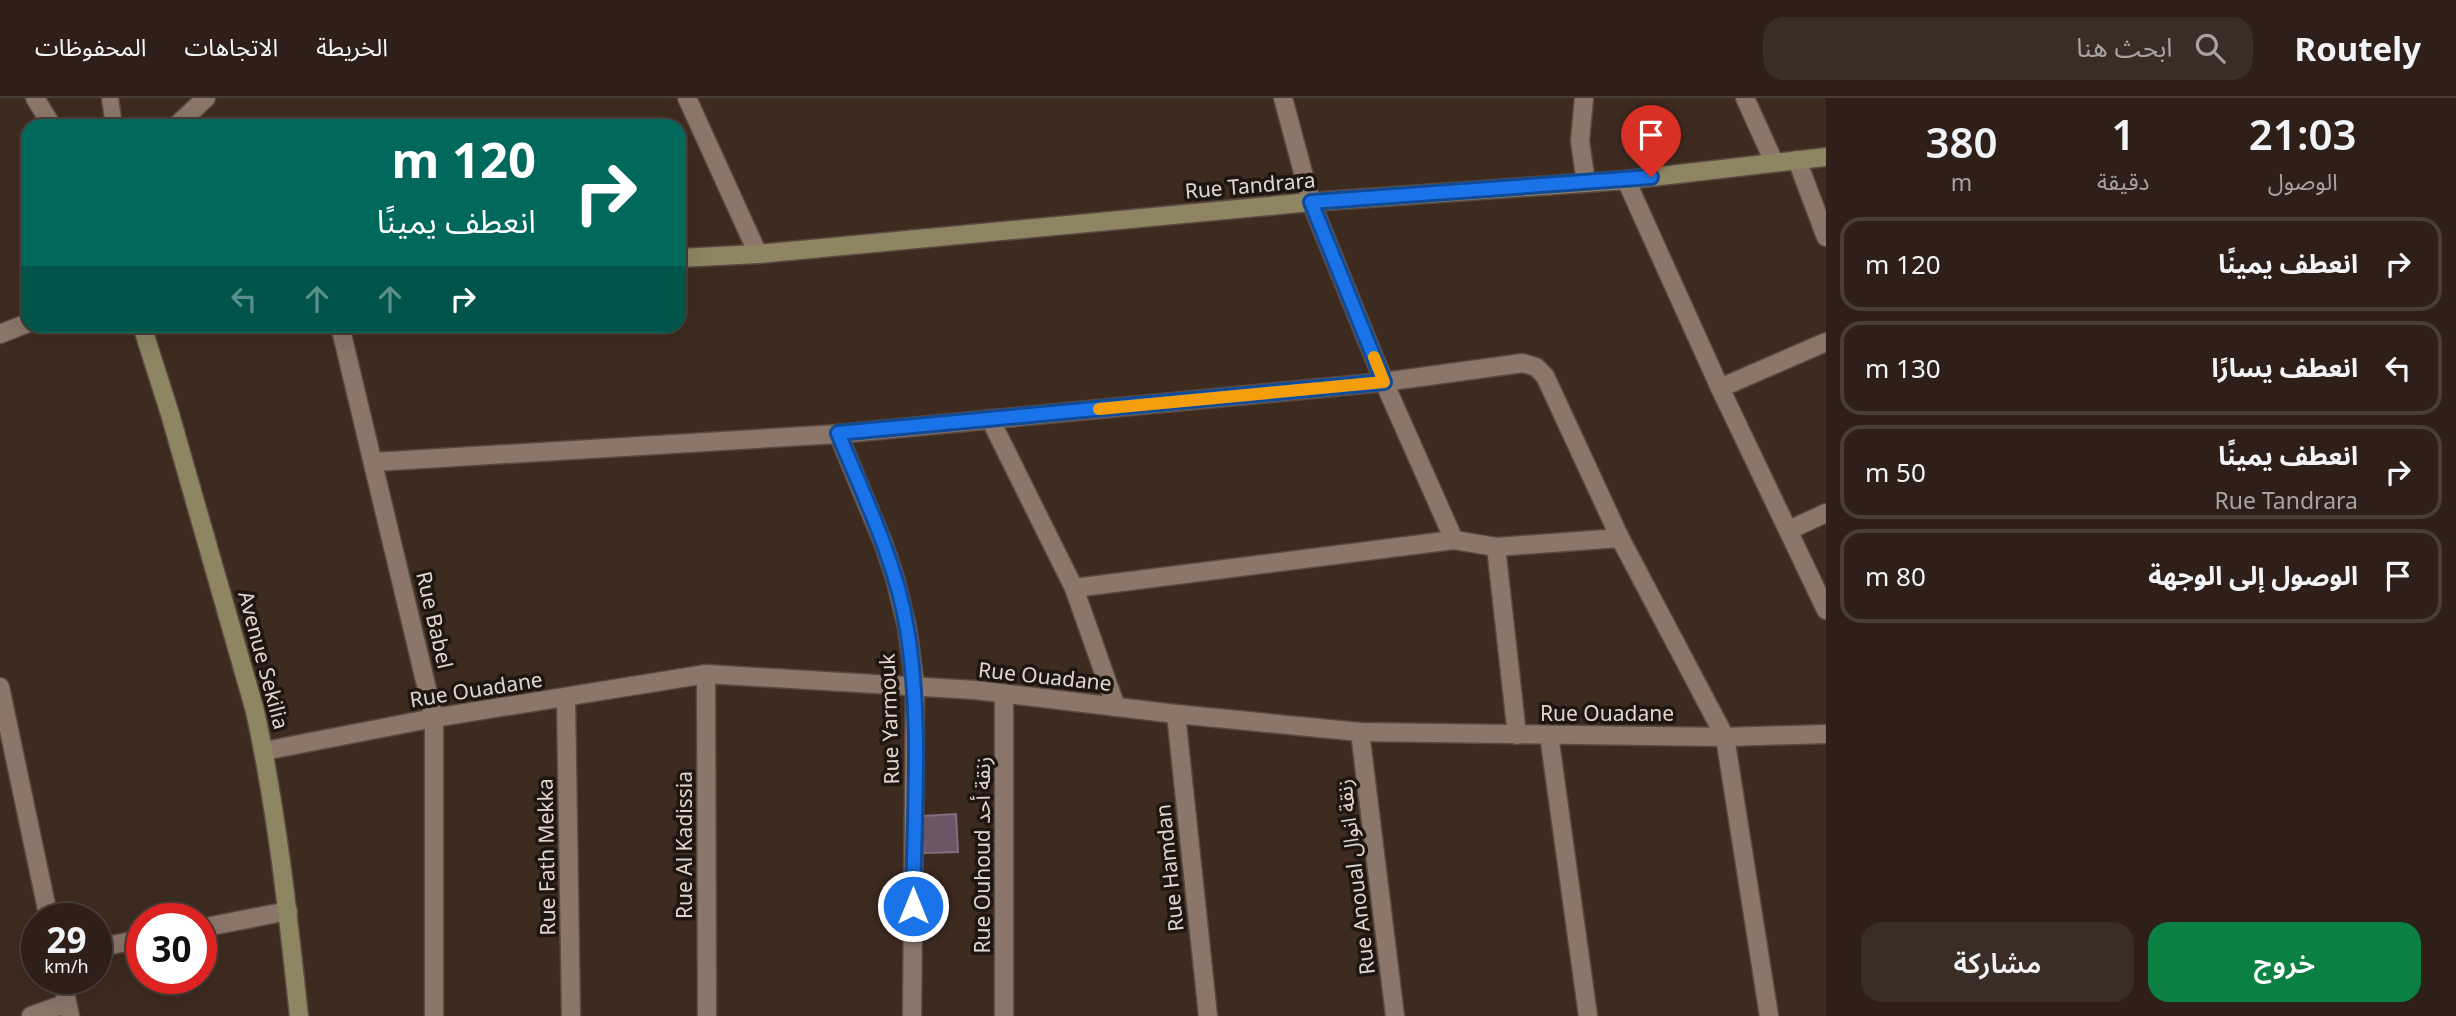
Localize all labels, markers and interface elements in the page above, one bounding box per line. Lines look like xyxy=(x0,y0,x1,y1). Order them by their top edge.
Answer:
search box xyxy=(1763,17,2253,80)
text: Routely xyxy=(2295,26,2421,71)
text: ابحث هنا xyxy=(2076,29,2173,65)
icon: search xyxy=(2191,29,2229,67)
text: المحفوظات xyxy=(35,30,146,63)
text: الاتجاهات xyxy=(184,30,278,63)
text: الخريطة xyxy=(316,30,388,63)
pin xyxy=(1621,105,1681,177)
text: 1 xyxy=(2111,105,2135,162)
text: 21:03 xyxy=(2249,105,2357,162)
text: 380 xyxy=(1925,113,1998,170)
icon: arrive xyxy=(1632,116,1670,154)
text: 120 m xyxy=(391,126,536,192)
icon: right xyxy=(560,147,651,238)
street label: Rue Tandrara xyxy=(1183,165,1317,205)
text: دقيقة xyxy=(2097,165,2149,197)
text: الوصول xyxy=(2268,165,2338,197)
text: m xyxy=(1951,166,1972,198)
text: انعطف يمينًا xyxy=(377,199,536,242)
text: انعطف يمينًا xyxy=(2218,245,2358,281)
icon: right xyxy=(2379,245,2417,283)
text: 120 m xyxy=(1865,246,1941,282)
icon: left xyxy=(225,280,263,318)
icon: ahead xyxy=(298,280,336,318)
icon: ahead xyxy=(371,280,409,318)
icon: right xyxy=(444,280,482,318)
text: انعطف يسارًا xyxy=(2212,349,2358,385)
icon: left xyxy=(2379,349,2417,387)
text: 130 m xyxy=(1865,350,1941,386)
text: انعطف يمينًا xyxy=(2218,437,2358,473)
icon: right xyxy=(2379,453,2417,491)
text: 50 m xyxy=(1865,454,1926,490)
text: Rue Tandrara xyxy=(2214,484,2358,516)
text: الوصول إلى الوجهة xyxy=(2148,557,2358,593)
icon: arrive xyxy=(2379,557,2417,595)
text: 80 m xyxy=(1865,558,1926,594)
street label: Rue Babel xyxy=(410,569,460,671)
street label: Avenue Sekilia xyxy=(232,588,296,732)
street label: Rue Yarmouk xyxy=(873,652,905,785)
street label: Rue Ouadane xyxy=(977,655,1113,697)
street label: Rue Ouadane xyxy=(408,665,544,713)
street label: Rue Ouadane xyxy=(1540,699,1674,727)
street label: Rue Ouhoud زنقة أحد xyxy=(968,756,996,954)
street label: Rue Al Kadissia xyxy=(670,771,698,919)
street label: Rue Fath Mekka xyxy=(531,778,561,936)
street label: Rue Anoual زنقة انوال xyxy=(1329,778,1381,976)
street label: Rue Hamdan xyxy=(1148,803,1190,933)
position arrow xyxy=(876,869,950,943)
speed limit sign: 30 xyxy=(126,903,217,994)
text: 29 xyxy=(46,916,87,963)
button: مشاركة xyxy=(1861,922,2134,1002)
button: خروج xyxy=(2148,922,2421,1002)
text: km/h xyxy=(44,954,89,978)

